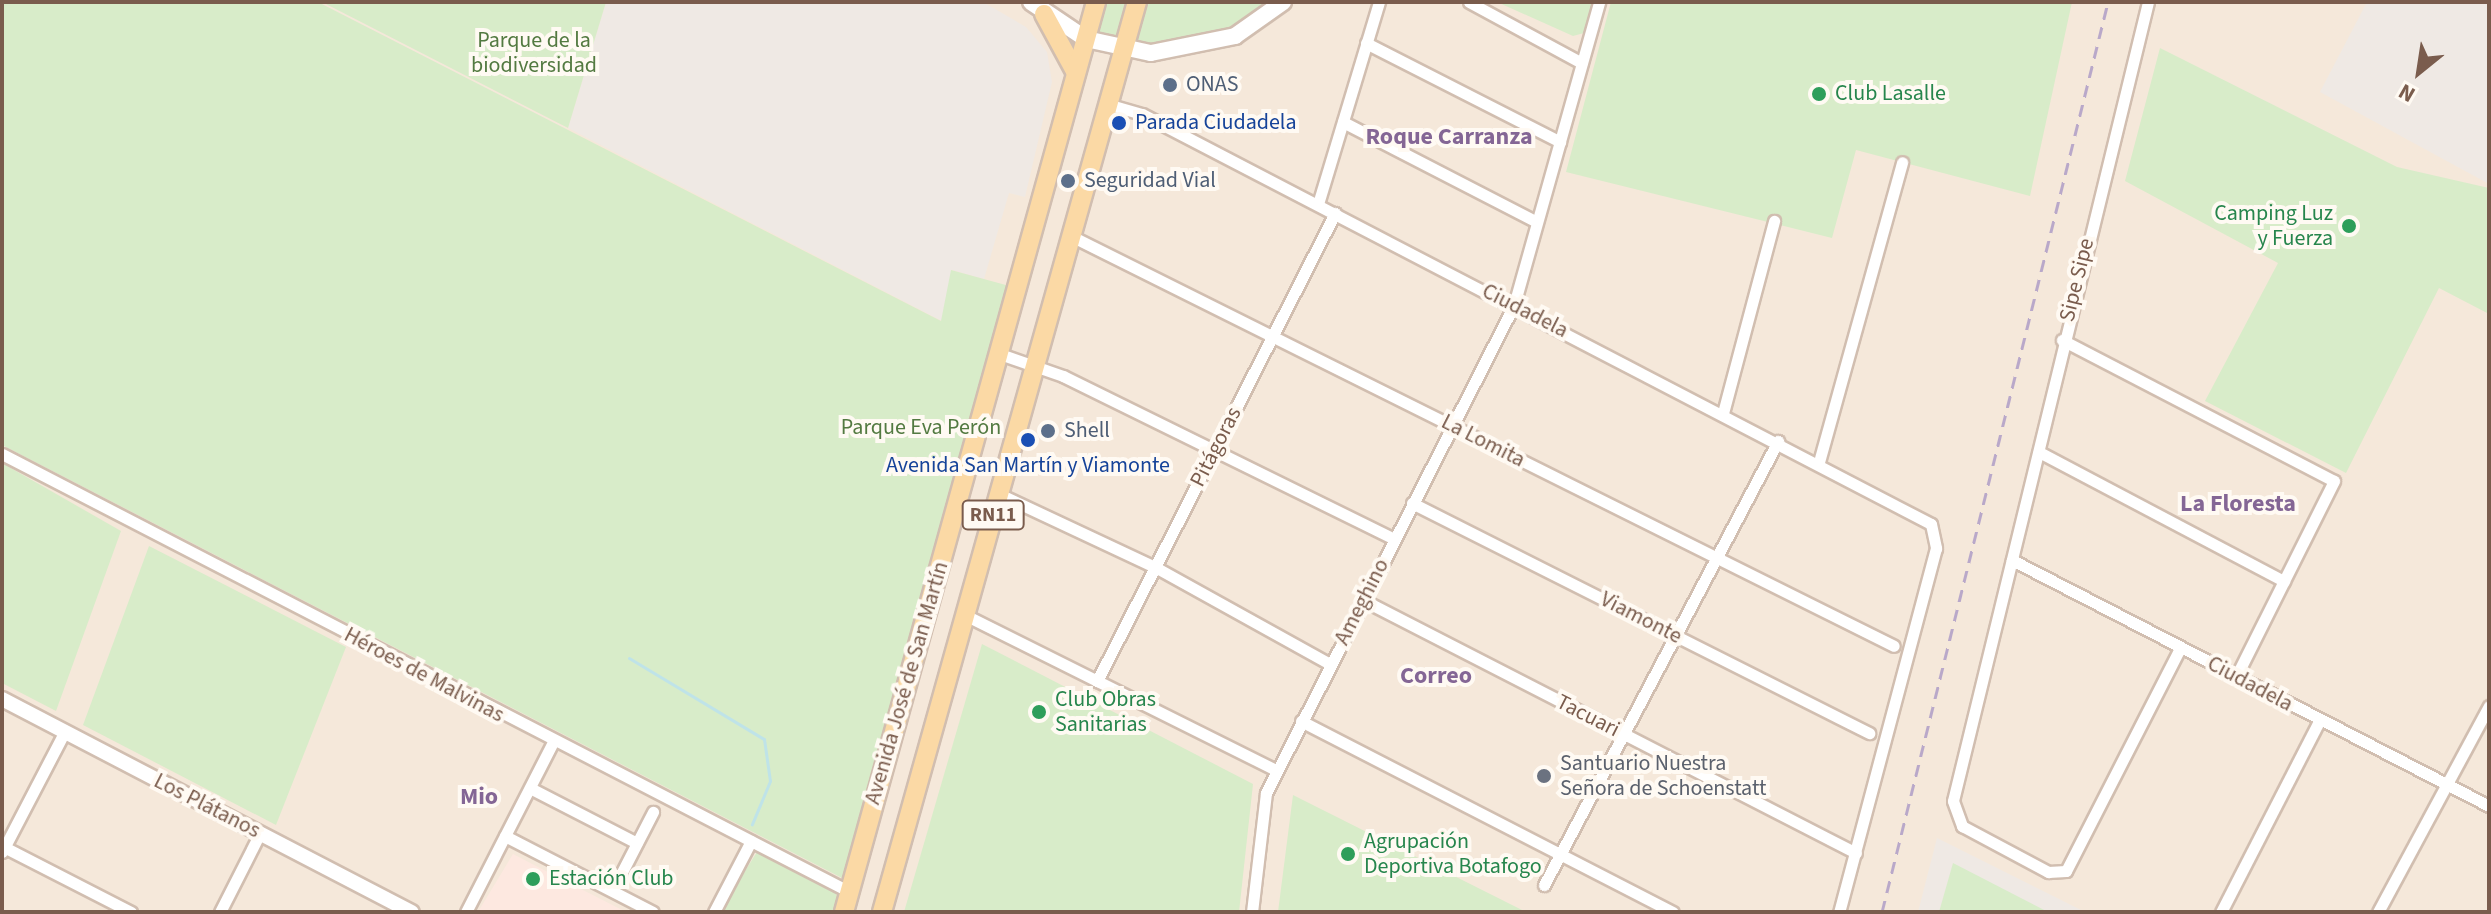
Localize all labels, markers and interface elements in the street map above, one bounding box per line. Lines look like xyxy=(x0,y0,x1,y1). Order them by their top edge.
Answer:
park label: Parque de la biodiversidad xyxy=(471,27,597,78)
north arrow xyxy=(2379,32,2459,112)
place label: ONAS xyxy=(1186,72,1239,98)
text: N xyxy=(2393,75,2421,110)
marker: ONAS xyxy=(1161,76,1179,94)
place label: Club Lasalle xyxy=(1835,81,1946,107)
marker: Club Lasalle xyxy=(1810,85,1828,103)
place label: Parada Ciudadela xyxy=(1135,110,1297,136)
marker: Parada Ciudadela xyxy=(1110,114,1128,132)
district label: Roque Carranza xyxy=(1365,123,1533,151)
place label: Seguridad Vial xyxy=(1084,168,1216,194)
marker: Seguridad Vial xyxy=(1059,172,1077,190)
place label: Camping Luz y Fuerza xyxy=(2214,200,2333,252)
marker: Camping Luz y Fuerza xyxy=(2340,217,2358,235)
street label: Sipe Sipe xyxy=(2054,236,2100,324)
street label: Ciudadela xyxy=(1478,278,1572,344)
street label: Pitágoras xyxy=(1185,403,1247,491)
street label: La Lomita xyxy=(1437,409,1529,473)
park label: Parque Eva Perón xyxy=(841,415,1001,441)
place label: Shell xyxy=(1064,418,1110,444)
marker: Shell xyxy=(1039,422,1057,440)
marker: Avenida San Martín y Viamonte xyxy=(1019,431,1037,449)
place label: Avenida San Martín y Viamonte xyxy=(886,453,1170,479)
district label: La Floresta xyxy=(2180,490,2296,518)
road number: RN11 xyxy=(961,499,1025,531)
street label: Ameghino xyxy=(1329,554,1395,650)
street label: Avenida José de San Martín xyxy=(860,559,954,807)
street label: Viamonte xyxy=(1596,586,1686,650)
street label: Héroes de Malvinas xyxy=(340,622,508,728)
street label: Ciudadela xyxy=(2203,651,2297,717)
district label: Correo xyxy=(1400,662,1472,690)
place label: Club Obras Sanitarias xyxy=(1055,686,1156,738)
street label: Tacuari xyxy=(1552,689,1624,743)
marker: Club Obras Sanitarias xyxy=(1030,703,1048,721)
place label: Santuario Nuestra Señora de Schoenstatt xyxy=(1560,750,1766,802)
marker: Santuario Nuestra Señora de Schoenstatt xyxy=(1535,767,1553,785)
street label: Los Plátanos xyxy=(149,768,265,844)
district label: Mio xyxy=(460,783,498,811)
place label: Agrupación Deportiva Botafogo xyxy=(1364,828,1542,880)
marker: Agrupación Deportiva Botafogo xyxy=(1339,845,1357,863)
place label: Estación Club xyxy=(549,866,674,892)
marker: Estación Club xyxy=(524,870,542,888)

